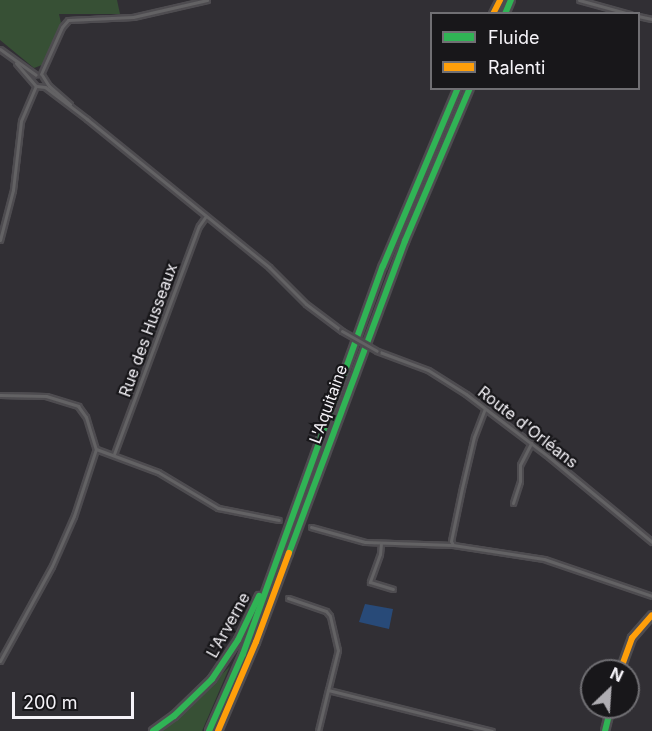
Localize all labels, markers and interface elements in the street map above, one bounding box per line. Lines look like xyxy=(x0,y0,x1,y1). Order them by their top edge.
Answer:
legend xyxy=(430,12,640,90)
text: Fluide xyxy=(488,27,540,48)
text: Ralenti xyxy=(488,57,545,78)
street label: Rue des Husseaux xyxy=(115,261,181,399)
street label: L'Aquitaine xyxy=(305,362,351,446)
street label: Route d'Orléans xyxy=(474,382,582,472)
street label: L'Arverne xyxy=(202,589,254,661)
north arrow xyxy=(580,659,640,719)
text: N xyxy=(607,663,627,686)
scale bar xyxy=(15,680,136,718)
text: 200 m xyxy=(23,692,78,713)

